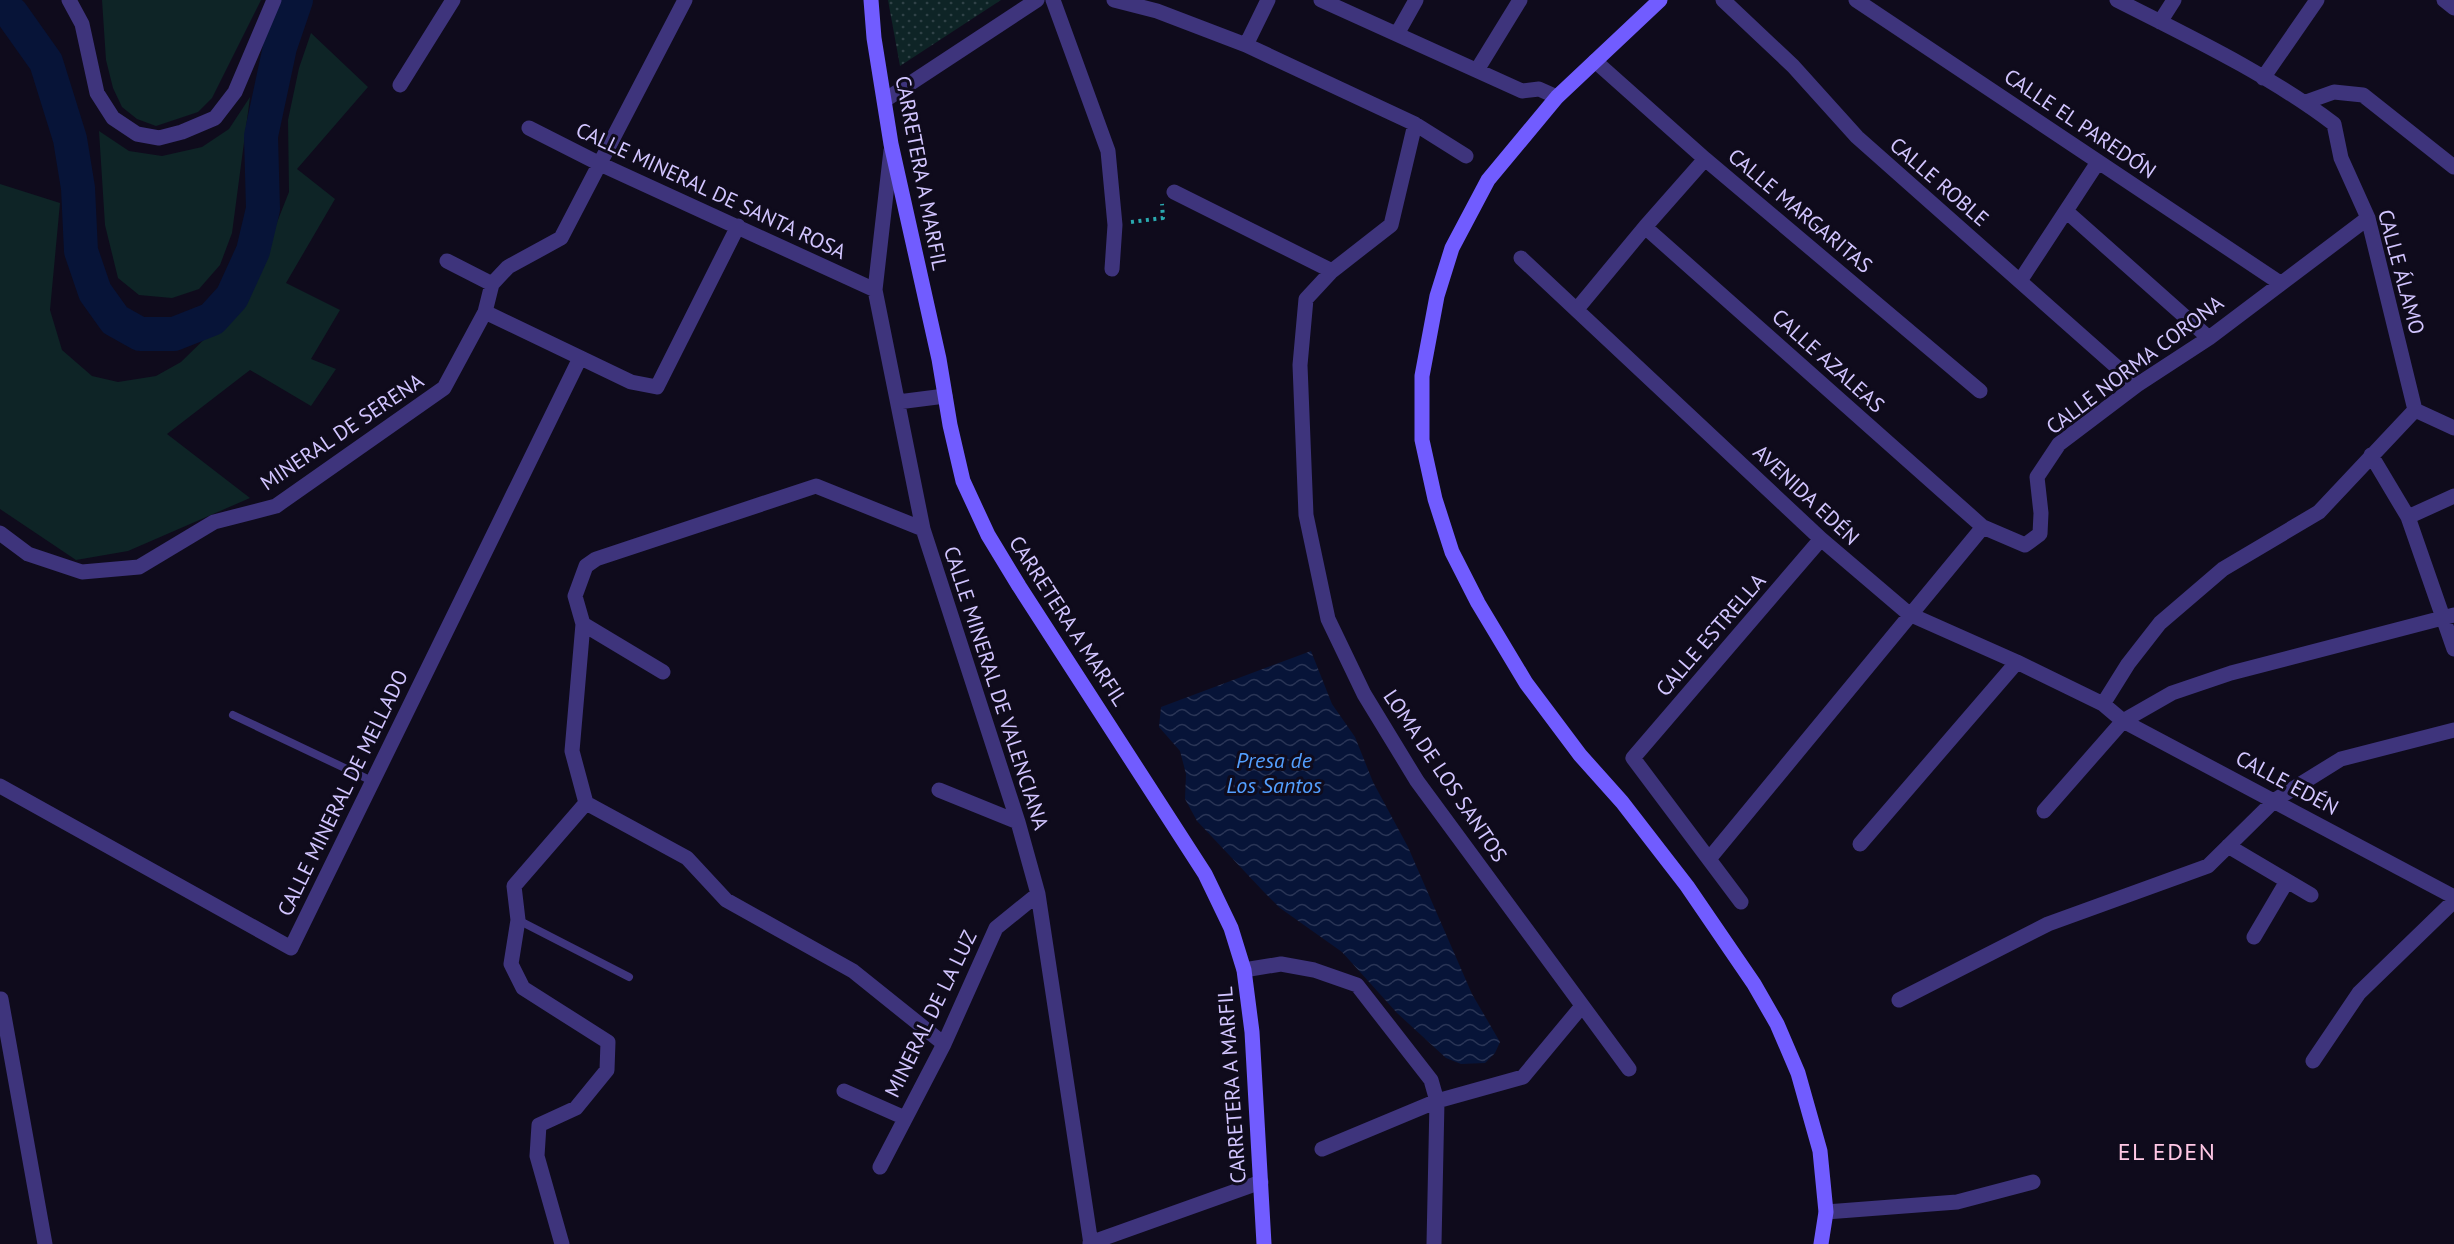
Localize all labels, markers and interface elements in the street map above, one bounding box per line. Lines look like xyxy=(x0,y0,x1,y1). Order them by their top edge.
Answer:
street label: CALLE EL PAREDÓN xyxy=(1999,63,2162,184)
street label: CARRETERA A MARFIL xyxy=(889,73,954,273)
street label: CALLE MINERAL DE SANTA ROSA xyxy=(572,116,851,265)
street label: CALLE ROBLE xyxy=(1884,131,1994,232)
street label: CALLE MARGARITAS xyxy=(1723,142,1878,279)
street label: CALLE ÁLAMO xyxy=(2372,206,2431,337)
street label: CALLE NORMA CORONA xyxy=(2041,289,2229,440)
street label: CALLE AZALEAS xyxy=(1766,303,1890,418)
street label: MINERAL DE SERENA xyxy=(255,367,429,496)
street label: AVENIDA EDÉN xyxy=(1748,439,1865,551)
street label: CARRETERA A MARFIL xyxy=(1003,531,1134,711)
street label: CALLE MINERAL DE VALENCIANA xyxy=(938,543,1055,834)
street label: CALLE ESTRELLA xyxy=(1650,567,1772,702)
street label: CALLE MINERAL DE MELLADO xyxy=(271,665,414,920)
street label: LOMA DE LOS SANTOS xyxy=(1378,684,1513,867)
street label: CALLE EDÉN xyxy=(2231,744,2343,821)
water label: Presa de Los Santos xyxy=(1226,746,1322,799)
street label: MINERAL DE LA LUZ xyxy=(878,926,983,1102)
street label: CARRETERA A MARFIL xyxy=(1211,985,1252,1184)
district label: EL EDEN xyxy=(2118,1136,2216,1167)

